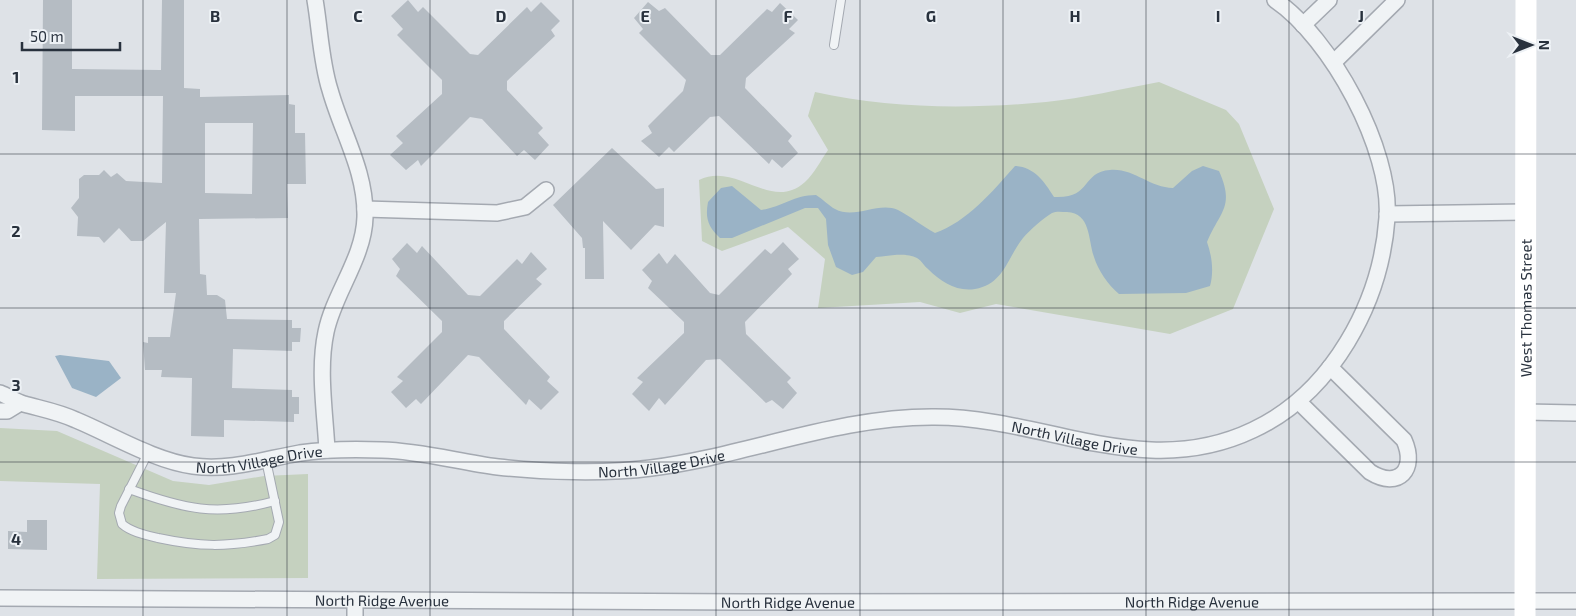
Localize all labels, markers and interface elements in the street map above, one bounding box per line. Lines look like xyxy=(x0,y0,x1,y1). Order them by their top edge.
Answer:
text: B xyxy=(210,6,220,25)
text: C xyxy=(353,6,363,25)
text: D xyxy=(496,6,507,25)
text: E xyxy=(640,6,650,25)
text: F xyxy=(784,6,793,25)
text: G xyxy=(926,6,936,25)
text: H xyxy=(1069,6,1081,25)
text: I xyxy=(1216,6,1220,25)
text: J xyxy=(1358,6,1364,25)
scale bar xyxy=(22,20,120,52)
north arrow xyxy=(1506,20,1556,70)
text: 50 m xyxy=(30,27,64,45)
text: N xyxy=(1536,40,1553,50)
text: 1 xyxy=(13,67,19,86)
text: 2 xyxy=(11,221,21,240)
street label: West Thomas Street xyxy=(1516,238,1535,377)
text: 3 xyxy=(11,375,21,394)
street label: North Village Drive xyxy=(1010,417,1139,458)
street label: North Village Drive xyxy=(195,442,323,476)
street label: North Village Drive xyxy=(598,445,727,481)
text: 4 xyxy=(11,529,21,548)
street label: North Ridge Avenue xyxy=(315,591,449,609)
street label: North Ridge Avenue xyxy=(1125,592,1259,611)
street label: North Ridge Avenue xyxy=(721,593,855,611)

